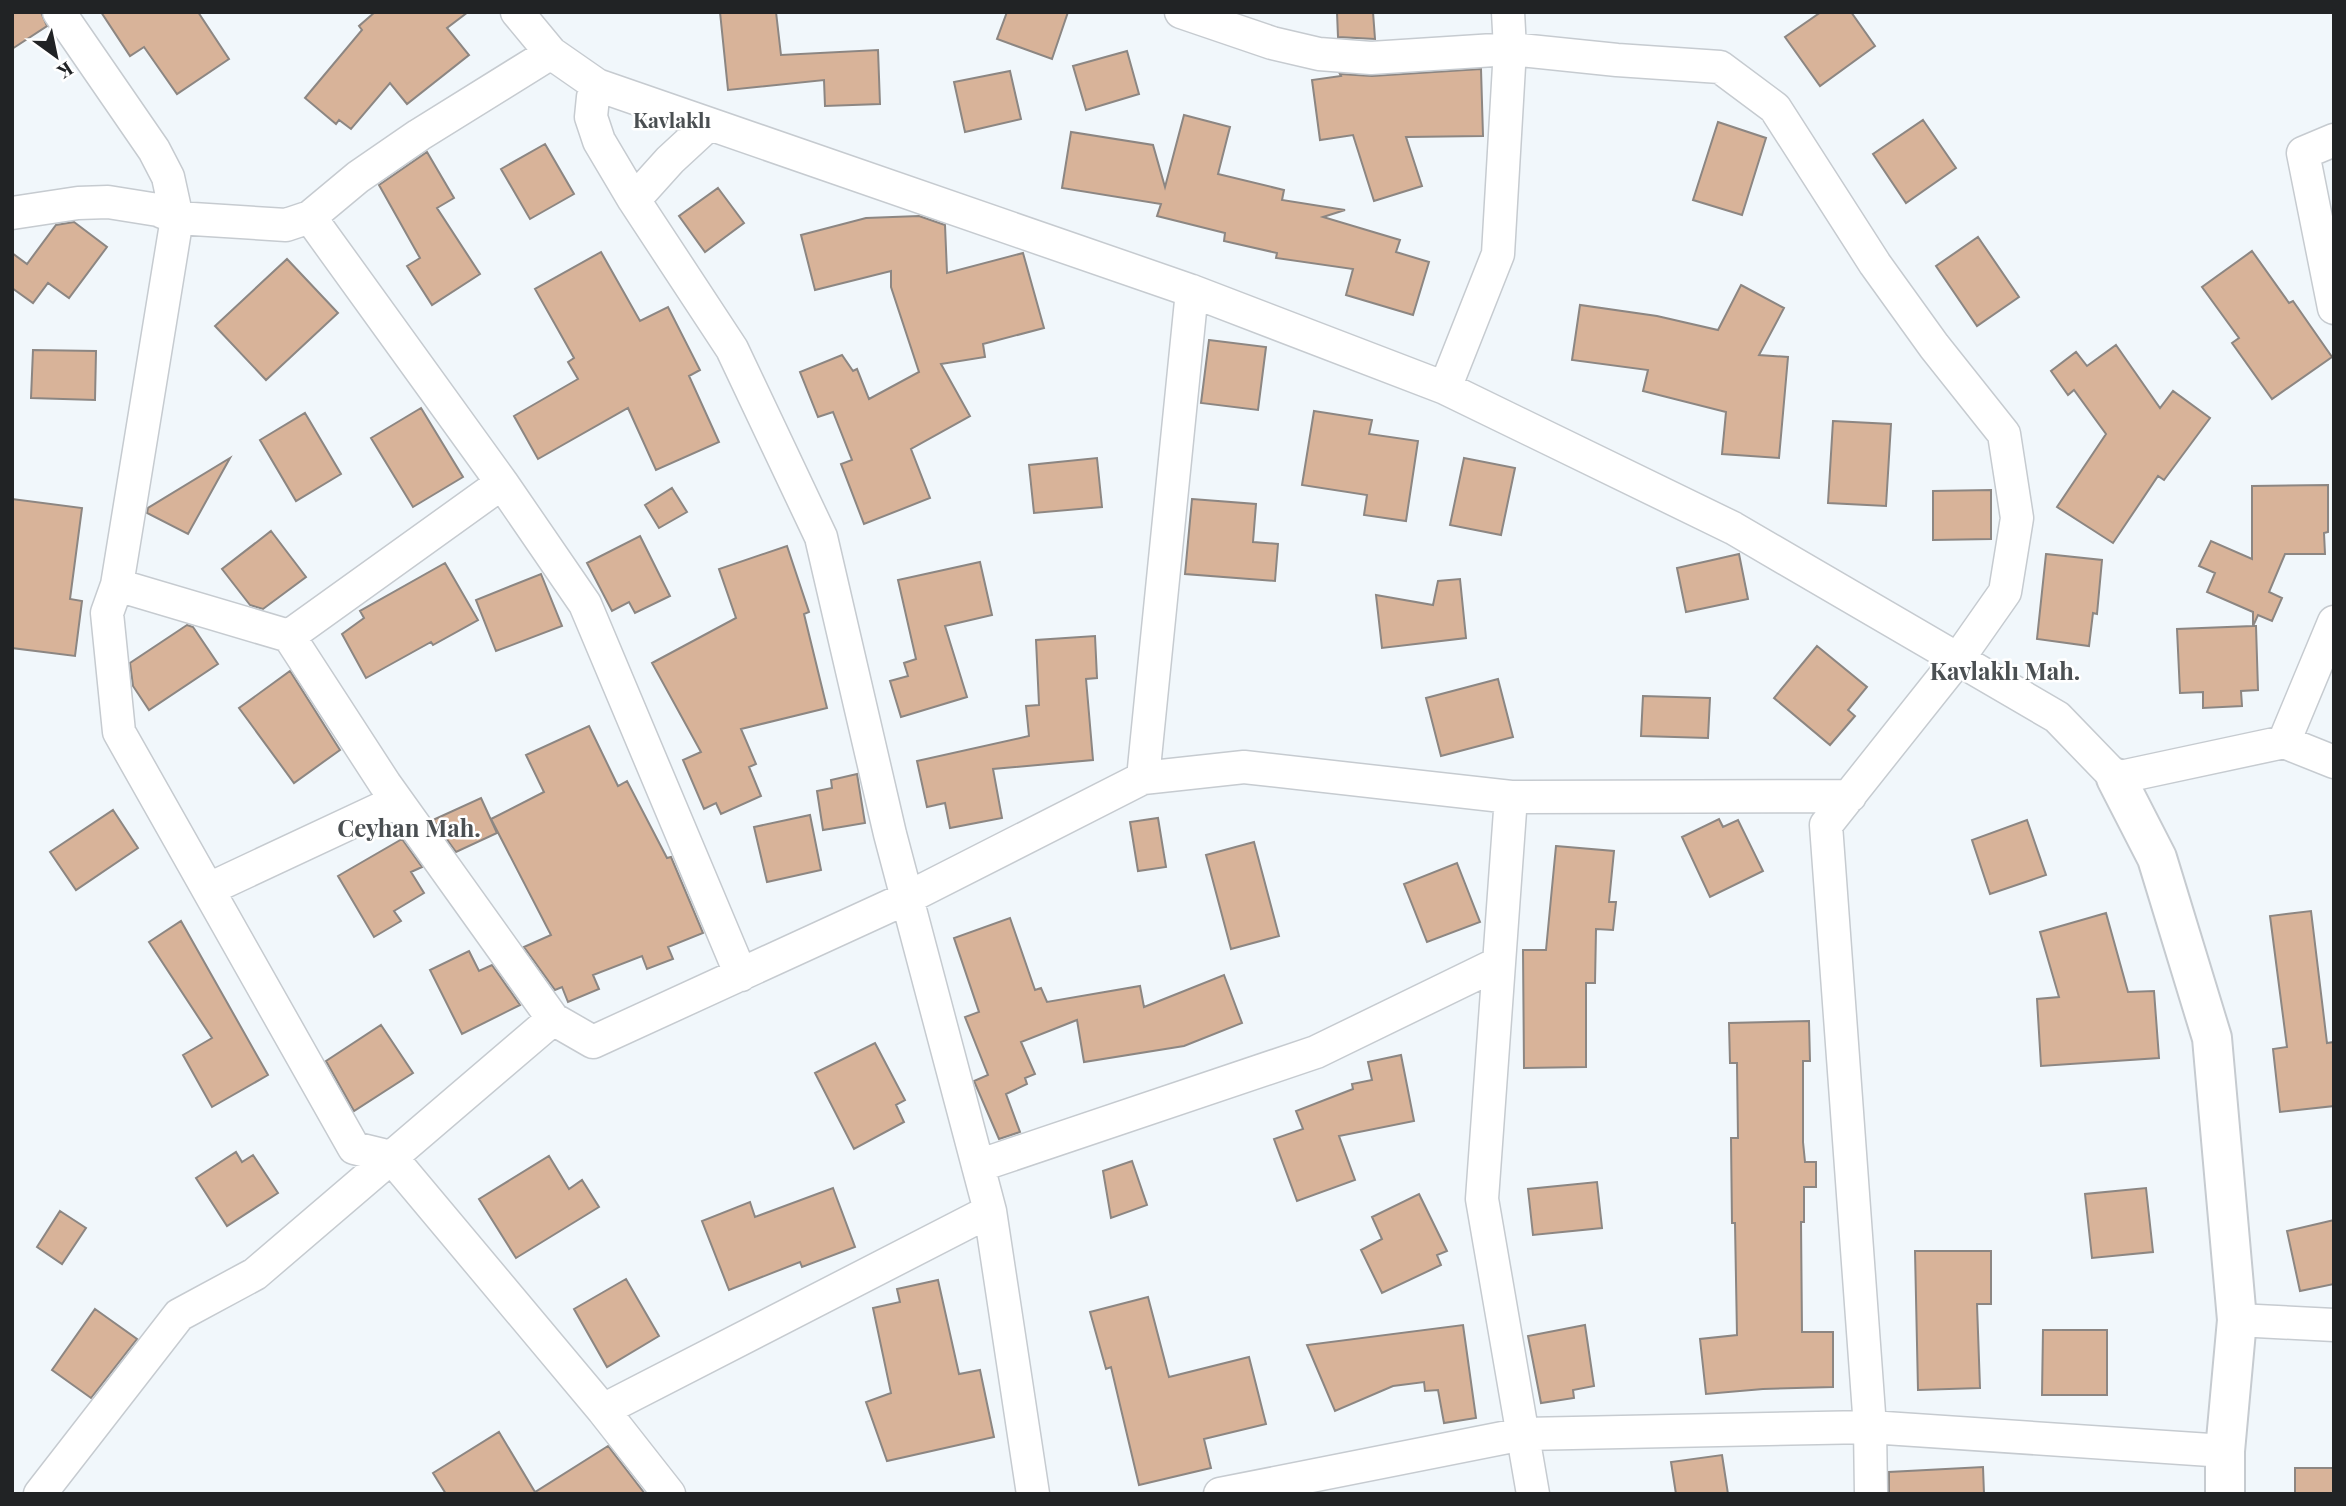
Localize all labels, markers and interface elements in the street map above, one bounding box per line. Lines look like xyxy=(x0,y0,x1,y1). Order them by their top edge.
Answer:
north arrow xyxy=(21,21,91,91)
text: K xyxy=(53,56,79,86)
district label: Kavlaklı xyxy=(633,105,711,133)
district label: Kavlaklı Mah. xyxy=(1930,654,2080,686)
district label: Ceyhan Mah. xyxy=(337,811,481,843)

